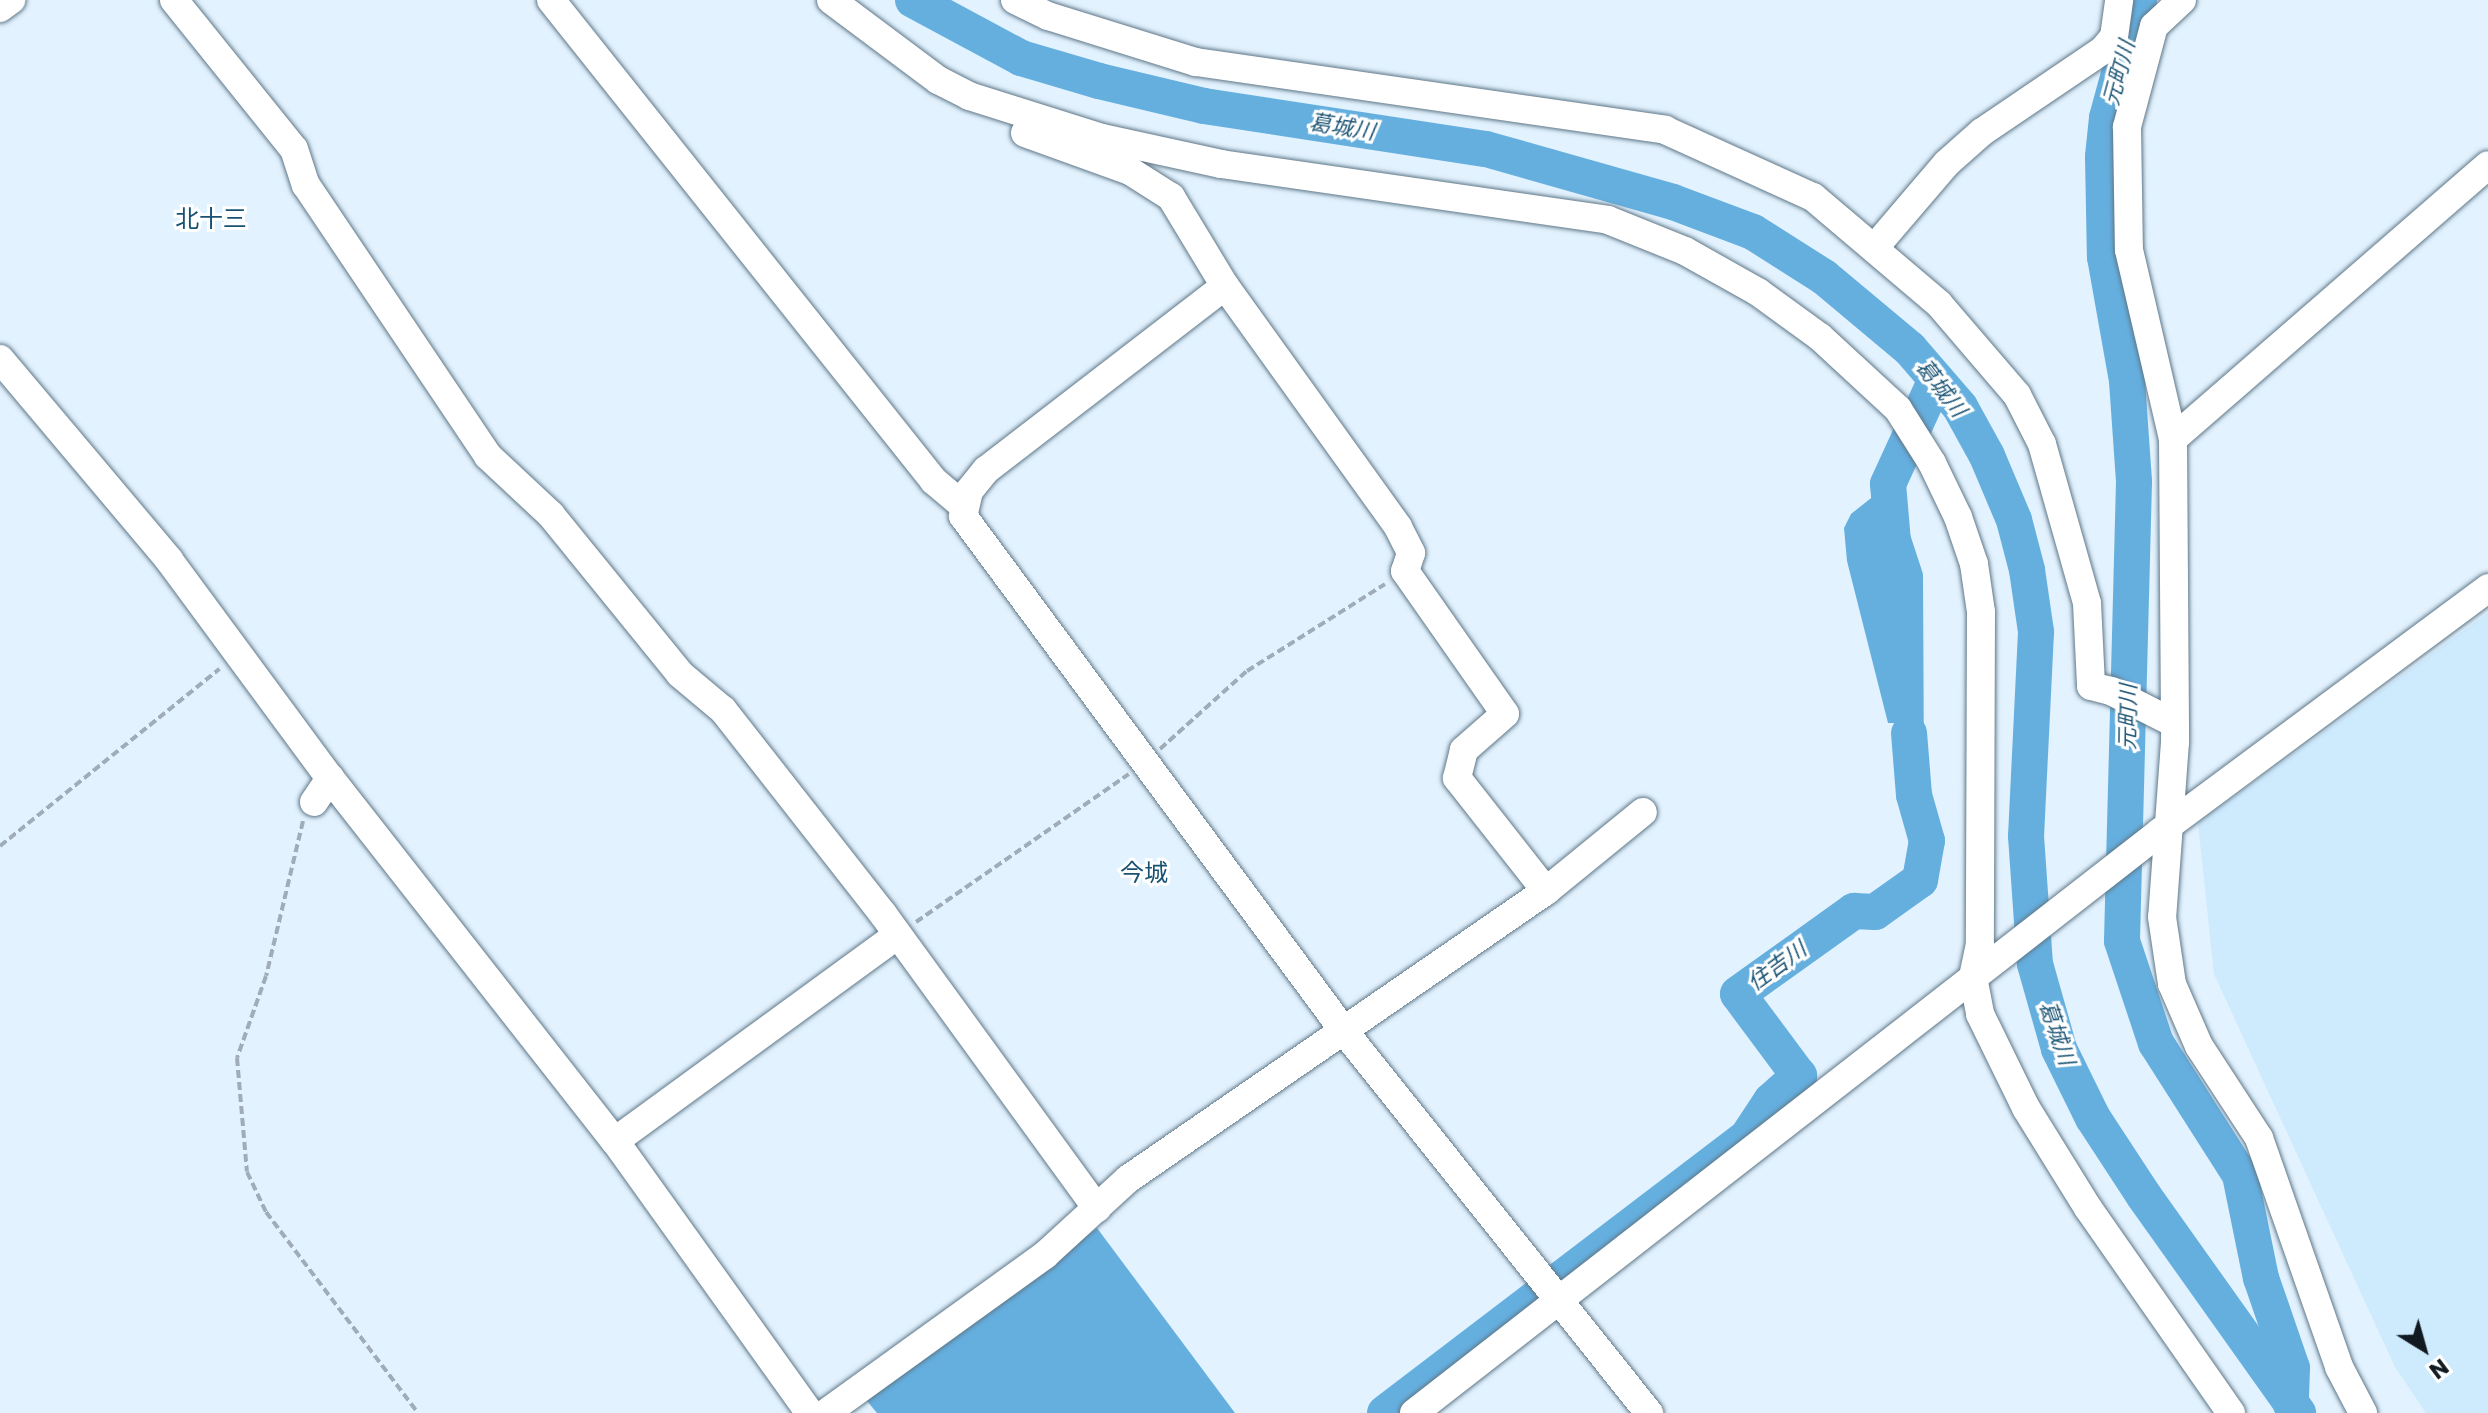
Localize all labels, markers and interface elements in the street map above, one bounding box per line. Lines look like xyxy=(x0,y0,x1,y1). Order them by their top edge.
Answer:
water label: 元町川 xyxy=(2098,38,2140,108)
water label: 葛城川 xyxy=(1307,109,1377,145)
district label: 北十三 xyxy=(175,205,247,233)
water label: 葛城川 xyxy=(1910,354,1972,422)
water label: 元町川 xyxy=(2114,684,2142,750)
district label: 今城 xyxy=(1120,859,1168,887)
water label: 住吉川 xyxy=(1743,936,1811,996)
water label: 葛城川 xyxy=(2034,998,2080,1068)
north arrow xyxy=(2384,1309,2464,1389)
text: N xyxy=(2423,1351,2455,1386)

